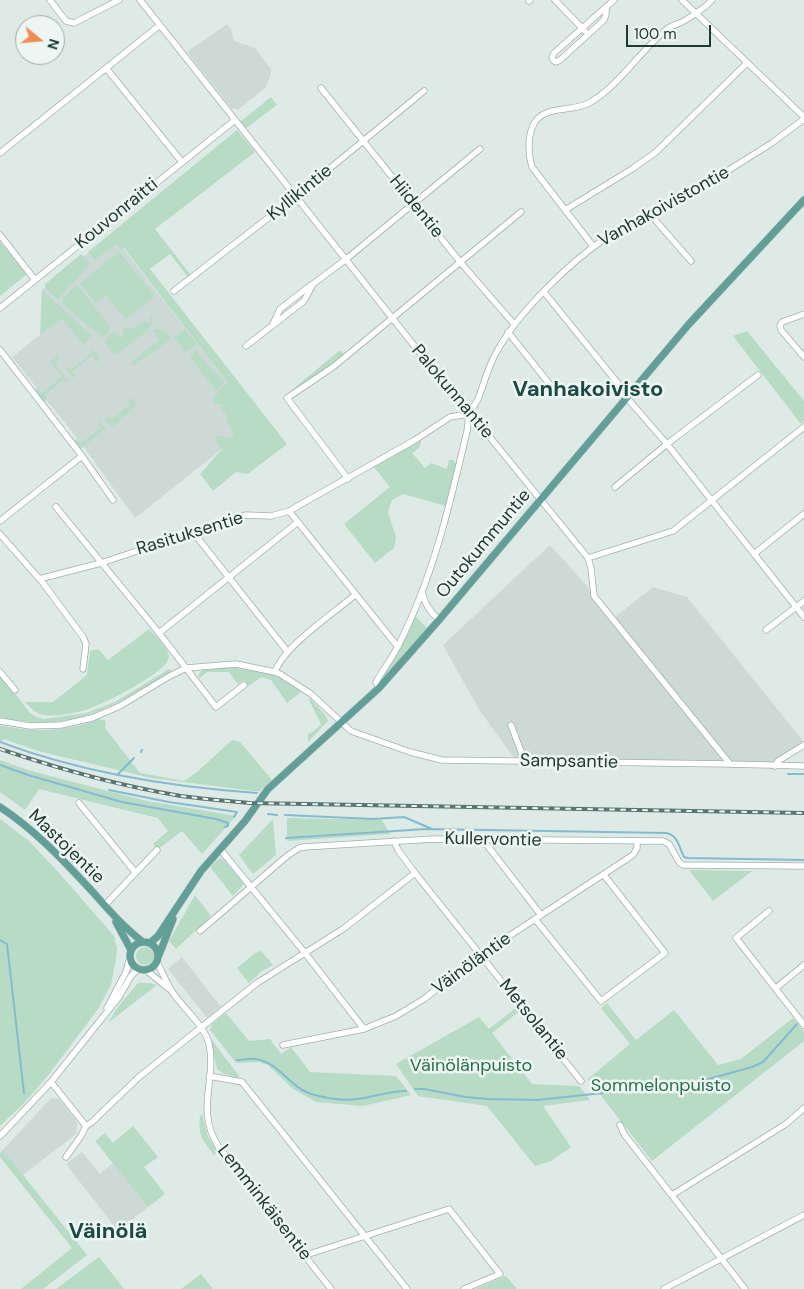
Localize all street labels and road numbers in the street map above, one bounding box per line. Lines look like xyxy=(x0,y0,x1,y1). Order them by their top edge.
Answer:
street label: Kyllikintie xyxy=(263,160,337,226)
street label: Vanhakoivistontie xyxy=(595,162,733,252)
street label: Hiidentie xyxy=(384,171,448,243)
street label: Kouvonraitti xyxy=(71,174,163,254)
street label: Palokunnantie xyxy=(406,341,498,443)
street label: Outokummuntie xyxy=(432,485,536,603)
street label: Rasituksentie xyxy=(134,507,246,561)
street label: Sampsantie xyxy=(520,750,618,774)
street label: Mastojentie xyxy=(23,805,109,889)
street label: Kullervontie xyxy=(444,828,542,852)
street label: Väinöläntie xyxy=(428,928,516,1000)
street label: Metsolantie xyxy=(494,975,572,1065)
street label: Lemminkäisentie xyxy=(212,1141,316,1265)

